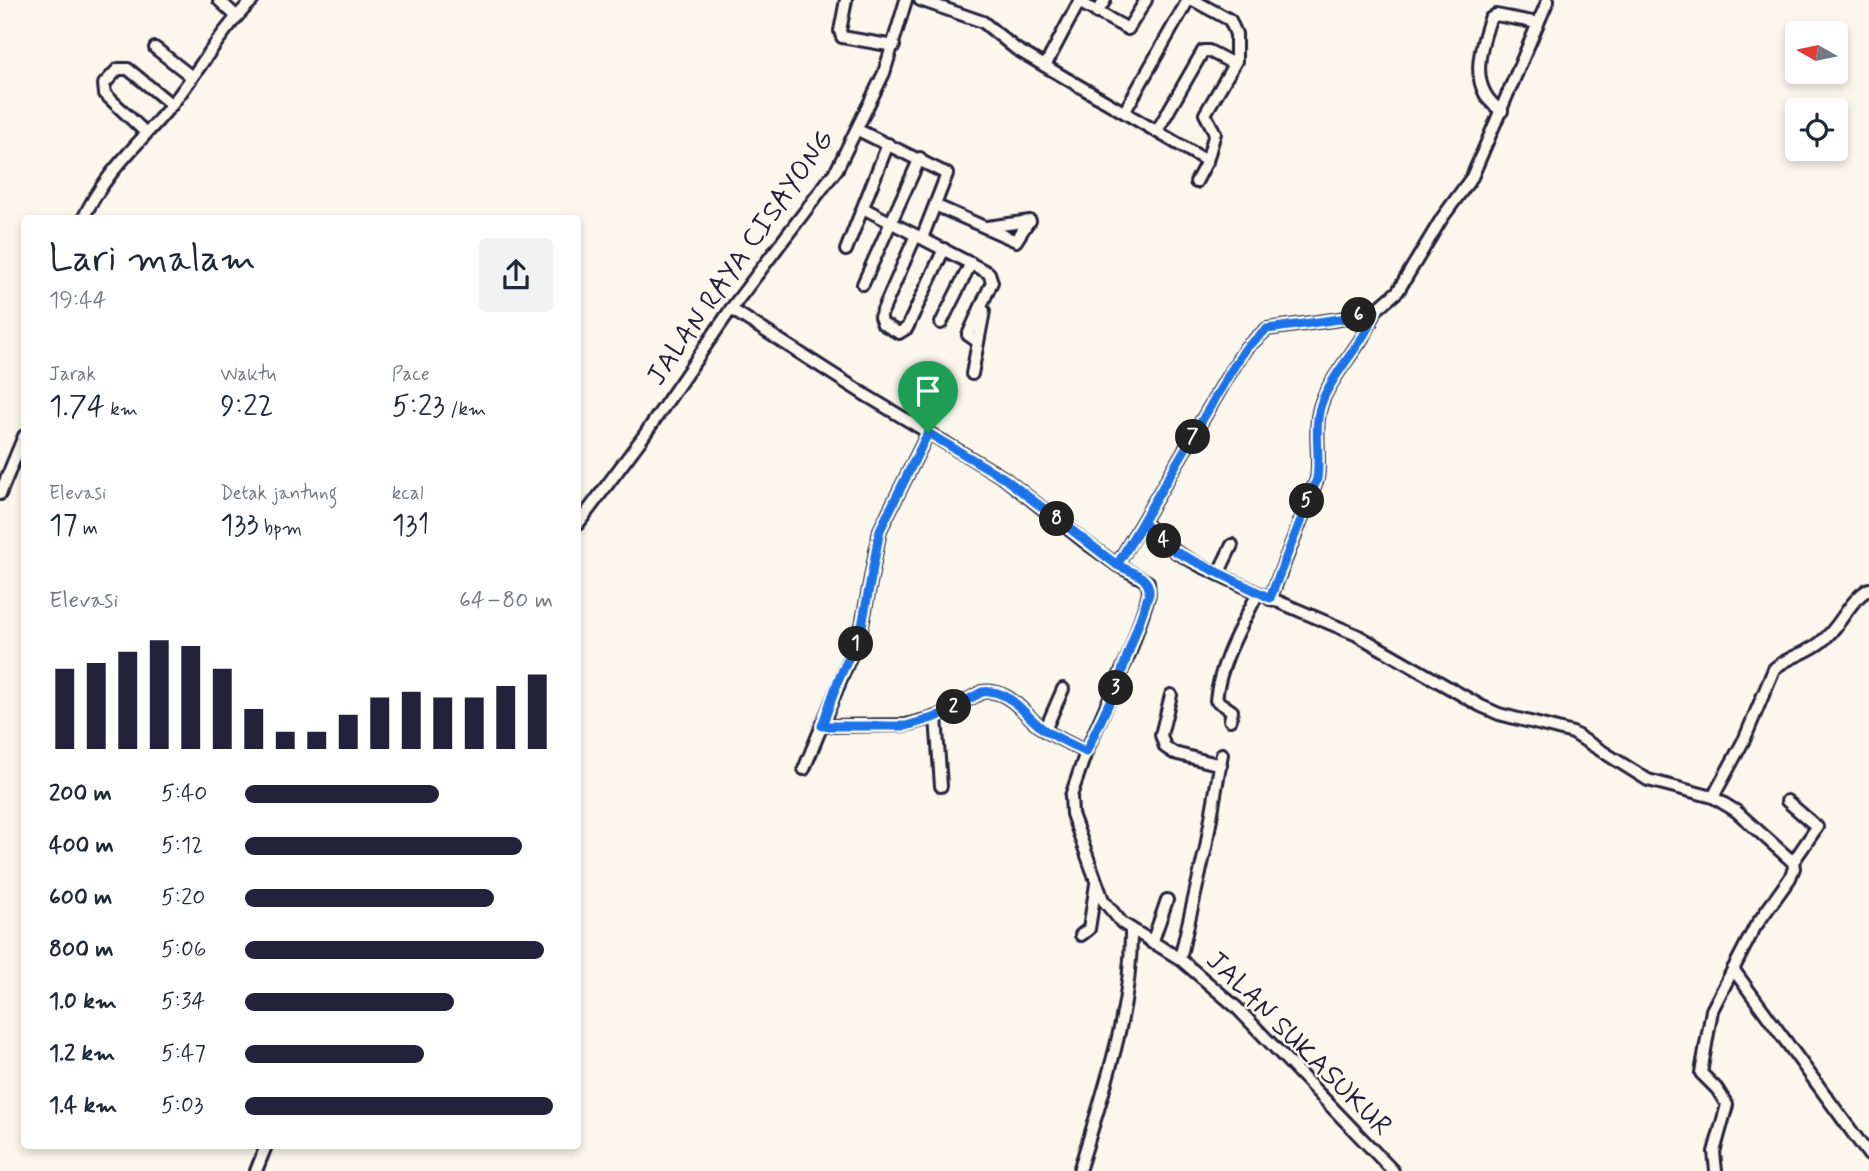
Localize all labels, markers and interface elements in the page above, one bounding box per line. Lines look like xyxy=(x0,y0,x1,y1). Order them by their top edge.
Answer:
north arrow xyxy=(1785,21,1848,84)
map controls xyxy=(1785,21,1848,161)
button: locate xyxy=(1785,98,1848,161)
street label: JALAN RAYA CISAYONG xyxy=(639,123,843,393)
text: Lari malam xyxy=(49,235,256,284)
button: share xyxy=(479,238,553,312)
text: 19:44 xyxy=(49,286,106,316)
pin: 6 xyxy=(1342,298,1376,332)
text: 6 xyxy=(1354,302,1363,327)
pin xyxy=(898,361,958,433)
text: Jarak xyxy=(49,362,96,387)
text: Waktu xyxy=(220,362,276,387)
text: Pace xyxy=(392,362,429,387)
icon: arrive xyxy=(909,372,947,410)
text: 1.74 xyxy=(49,387,105,426)
text: 9:22 xyxy=(220,387,274,426)
text: 5:23 xyxy=(392,387,445,426)
text: km xyxy=(105,397,138,422)
text: /km xyxy=(445,397,486,422)
pin: 7 xyxy=(1176,420,1210,454)
text: 7 xyxy=(1187,424,1198,449)
text: Elevasi xyxy=(49,481,106,506)
text: Detak jantung xyxy=(220,481,337,506)
text: kcal xyxy=(392,481,424,506)
pin: 5 xyxy=(1290,484,1324,518)
text: 5 xyxy=(1301,488,1312,513)
pin: 8 xyxy=(1040,502,1074,536)
text: 17 xyxy=(49,506,78,545)
text: 133 xyxy=(220,506,259,545)
text: 131 xyxy=(392,506,429,545)
text: 8 xyxy=(1051,506,1062,531)
text: m xyxy=(78,516,98,541)
text: bpm xyxy=(259,516,302,541)
pin: 4 xyxy=(1146,524,1182,558)
text: 4 xyxy=(1158,528,1169,553)
text: Elevasi xyxy=(49,586,118,616)
text: 64–80 m xyxy=(459,586,553,616)
pin: 1 xyxy=(838,626,874,662)
text: 1 xyxy=(851,631,860,656)
pin: 3 xyxy=(1098,670,1134,706)
text: 3 xyxy=(1111,675,1120,700)
pin: 2 xyxy=(936,690,972,724)
text: 2 xyxy=(949,694,958,719)
text: 200 m xyxy=(49,779,112,809)
text: 5:40 xyxy=(161,779,207,809)
text: 400 m xyxy=(49,831,114,861)
text: 5:12 xyxy=(161,831,203,861)
text: 600 m xyxy=(49,883,112,913)
text: 5:20 xyxy=(161,883,205,913)
text: 800 m xyxy=(49,935,113,965)
text: 5:06 xyxy=(161,935,207,965)
street label: JALAN SUKASUKUR xyxy=(1197,943,1399,1145)
text: 1.0 km xyxy=(49,987,117,1017)
text: 5:34 xyxy=(161,987,205,1017)
text: 1.2 km xyxy=(49,1039,115,1069)
text: 5:47 xyxy=(161,1039,206,1069)
text: 1.4 km xyxy=(49,1091,117,1121)
text: 5:03 xyxy=(161,1091,204,1121)

